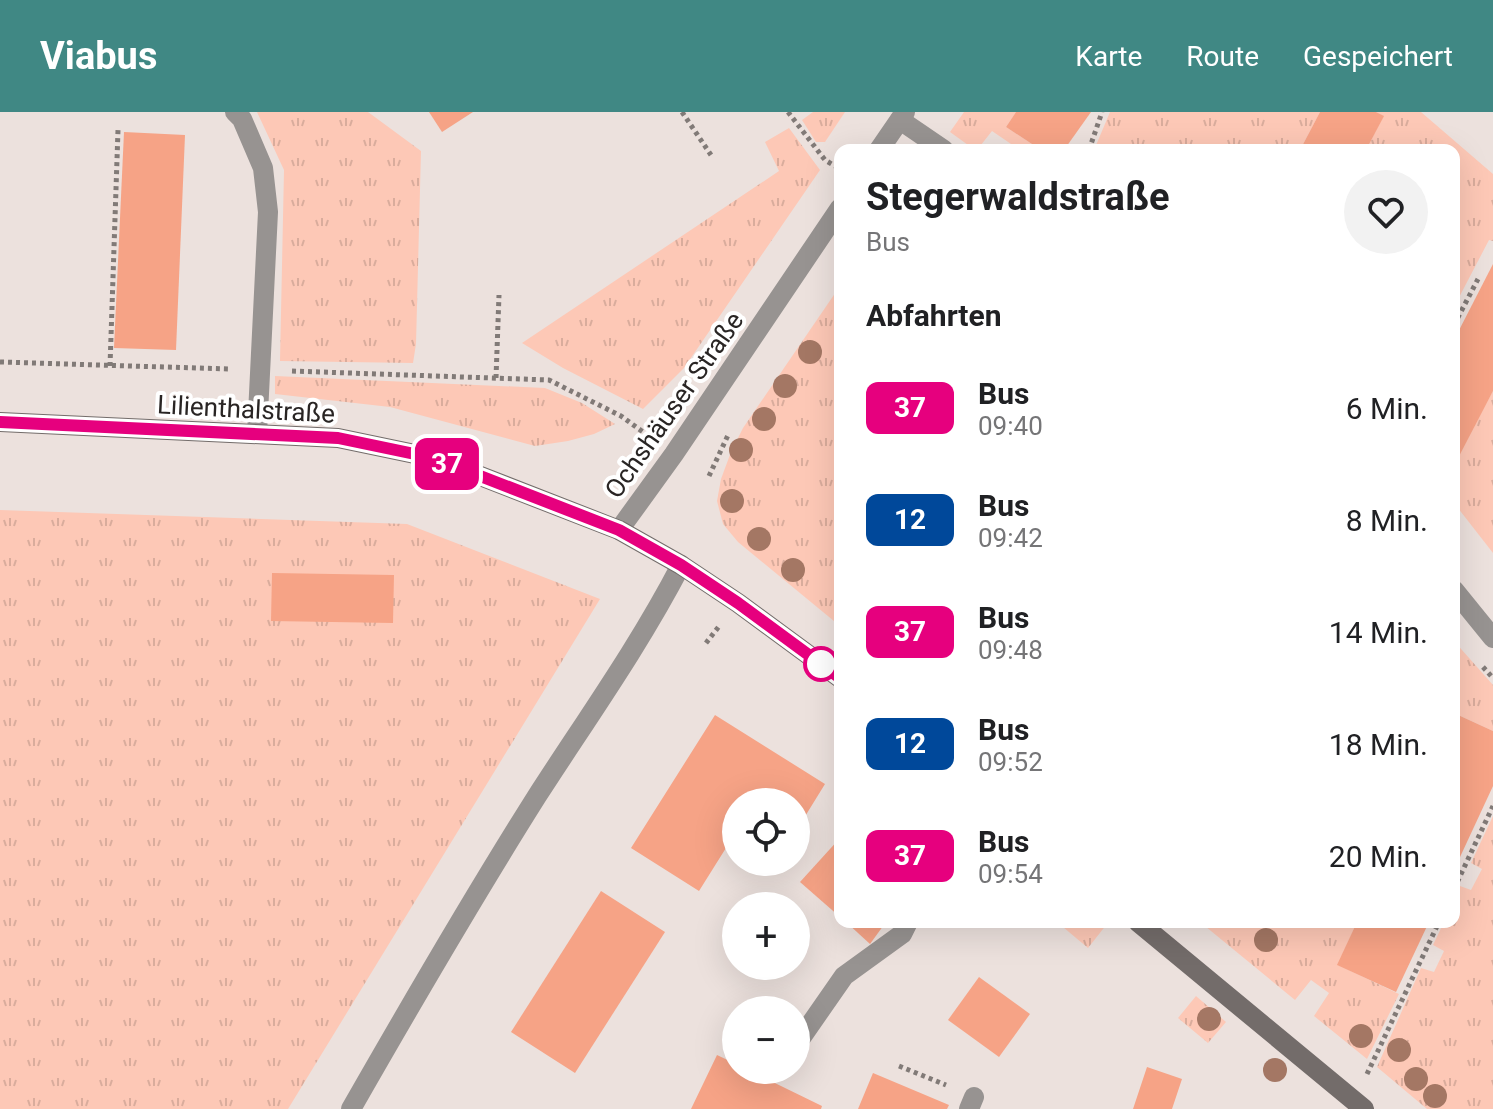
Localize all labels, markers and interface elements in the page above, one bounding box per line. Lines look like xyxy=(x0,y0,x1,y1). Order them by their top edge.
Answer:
text: Viabus xyxy=(40,34,157,78)
text: Karte xyxy=(1075,40,1142,73)
text: Route xyxy=(1186,40,1259,73)
text: Gespeichert xyxy=(1303,40,1453,73)
button: heart xyxy=(1344,170,1428,254)
text: Stegerwaldstraße xyxy=(866,175,1169,219)
text: Bus xyxy=(866,227,910,257)
text: Abfahrten xyxy=(866,298,1002,333)
street label: Ochshäuser Straße xyxy=(599,306,749,504)
text: Bus xyxy=(978,376,1029,411)
street label: Lilienthalstraße xyxy=(156,389,336,429)
text: 37 xyxy=(894,391,926,424)
text: 6 Min. xyxy=(1346,391,1428,426)
text: 09:40 xyxy=(978,411,1043,441)
line badge: 37 xyxy=(411,438,483,490)
text: 37 xyxy=(431,447,463,480)
text: Bus xyxy=(978,488,1029,523)
text: 12 xyxy=(894,503,926,536)
text: 8 Min. xyxy=(1346,503,1428,538)
text: 09:42 xyxy=(978,523,1043,553)
text: Bus xyxy=(978,600,1029,635)
text: 37 xyxy=(894,615,926,648)
text: 14 Min. xyxy=(1329,615,1428,650)
text: 09:48 xyxy=(978,635,1043,665)
unlabelled marker xyxy=(804,647,838,681)
text: Bus xyxy=(978,712,1029,747)
text: 12 xyxy=(894,727,926,760)
text: 18 Min. xyxy=(1329,727,1428,762)
text: 09:52 xyxy=(978,747,1043,777)
map controls xyxy=(722,788,810,1084)
button: locate xyxy=(722,788,810,876)
text: Bus xyxy=(978,824,1029,859)
text: 37 xyxy=(894,839,926,872)
text: 20 Min. xyxy=(1329,839,1428,874)
text: 09:54 xyxy=(978,859,1043,889)
button: + xyxy=(722,892,810,980)
button: − xyxy=(722,996,810,1084)

